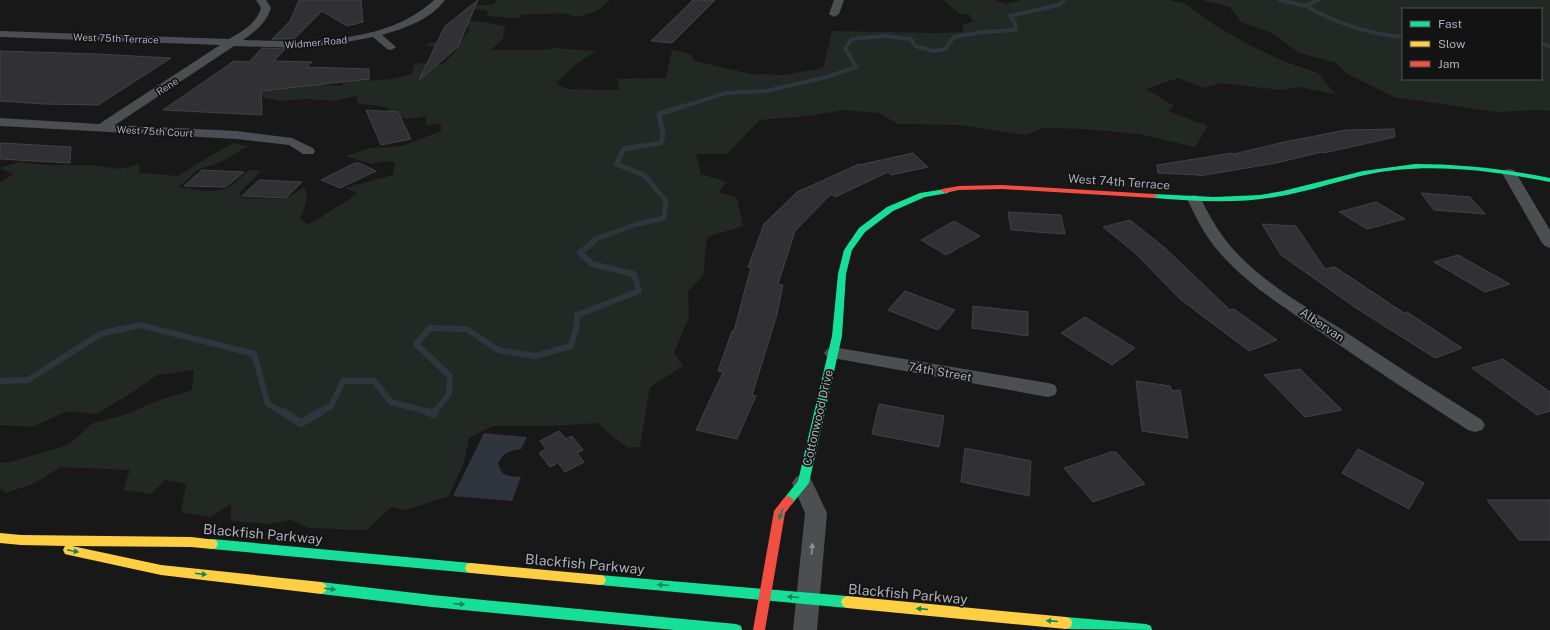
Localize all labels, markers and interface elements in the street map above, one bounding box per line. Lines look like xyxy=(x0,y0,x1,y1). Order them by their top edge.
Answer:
legend xyxy=(1402,8,1542,80)
text: Fast xyxy=(1438,17,1463,31)
street label: West 75th Terrace xyxy=(73,31,159,46)
street label: Widmer Road xyxy=(284,33,348,51)
text: Slow xyxy=(1438,37,1466,51)
text: Jam xyxy=(1438,57,1460,71)
street label: Rene xyxy=(154,74,180,97)
street label: West 75th Court xyxy=(116,123,194,139)
street label: West 74th Terrace xyxy=(1067,171,1171,193)
street label: Albervan xyxy=(1297,305,1347,345)
street label: 74th Street xyxy=(907,360,973,385)
street label: Cottonwood Drive xyxy=(800,368,836,468)
one-way arrow xyxy=(778,508,784,520)
street label: Blackfish Parkway xyxy=(203,521,324,547)
one-way arrow xyxy=(809,543,816,555)
one-way arrow xyxy=(67,548,79,554)
street label: Blackfish Parkway xyxy=(525,551,646,577)
one-way arrow xyxy=(195,571,207,578)
street label: Blackfish Parkway xyxy=(848,581,969,607)
one-way arrow xyxy=(657,582,669,589)
one-way arrow xyxy=(324,586,336,592)
one-way arrow xyxy=(787,594,799,601)
one-way arrow xyxy=(453,600,465,607)
one-way arrow xyxy=(916,606,928,613)
one-way arrow xyxy=(1046,618,1058,625)

